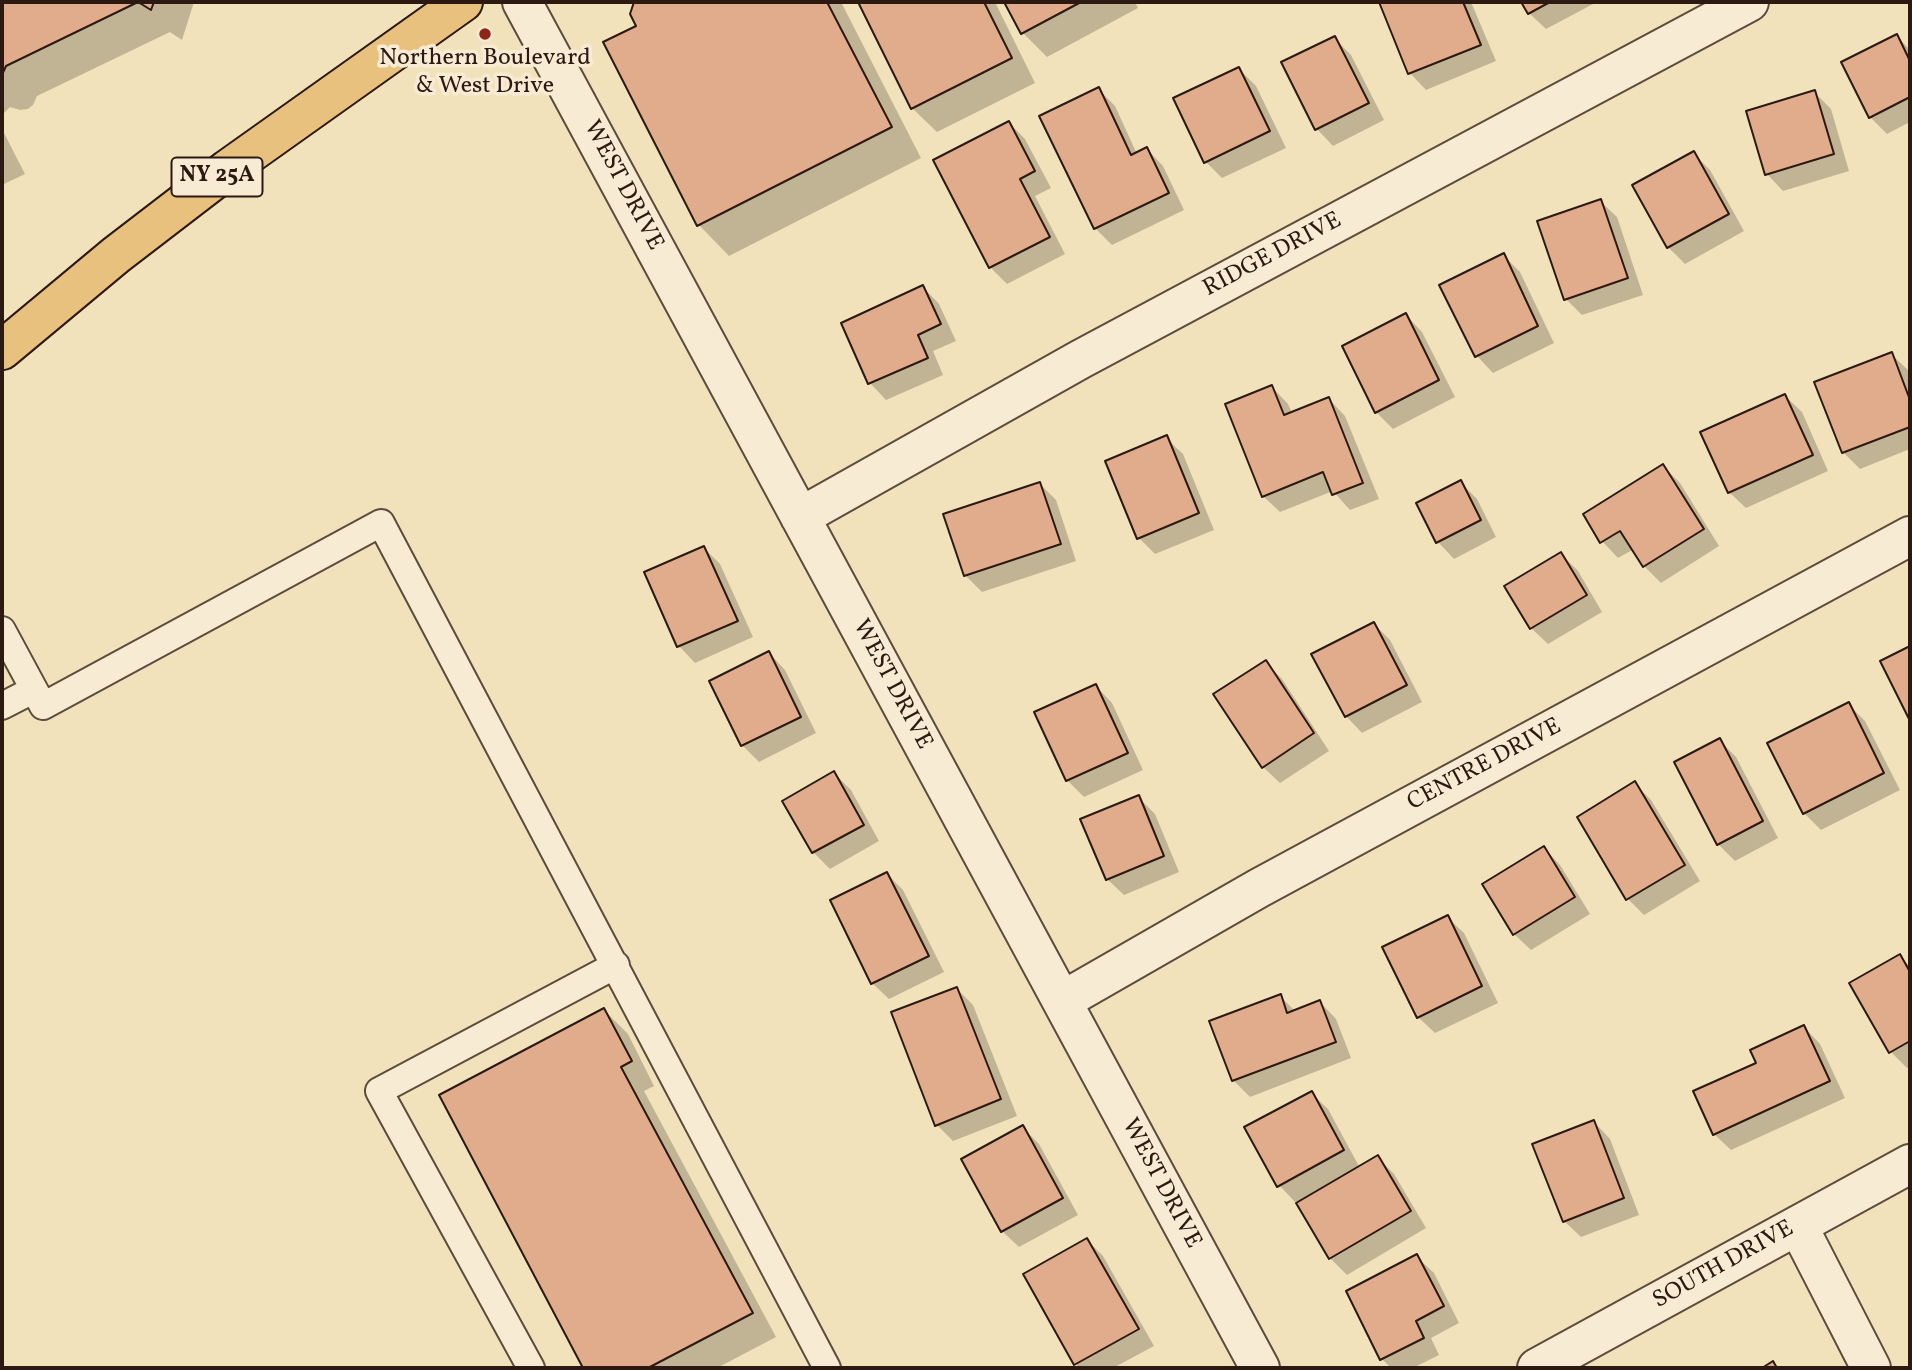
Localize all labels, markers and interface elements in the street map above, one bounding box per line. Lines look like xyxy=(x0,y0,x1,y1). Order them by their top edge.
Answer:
marker: Northern Boulevard & West Drive xyxy=(477,26,493,42)
place label: Northern Boulevard & West Drive xyxy=(379,46,591,102)
street label: WEST DRIVE xyxy=(576,116,668,256)
road number: NY 25A xyxy=(172,158,262,196)
street label: RIDGE DRIVE xyxy=(1199,207,1347,305)
street label: WEST DRIVE xyxy=(845,615,937,755)
street label: CENTRE DRIVE xyxy=(1403,713,1567,819)
street label: WEST DRIVE xyxy=(1114,1114,1206,1254)
street label: SOUTH DRIVE xyxy=(1649,1215,1799,1317)

